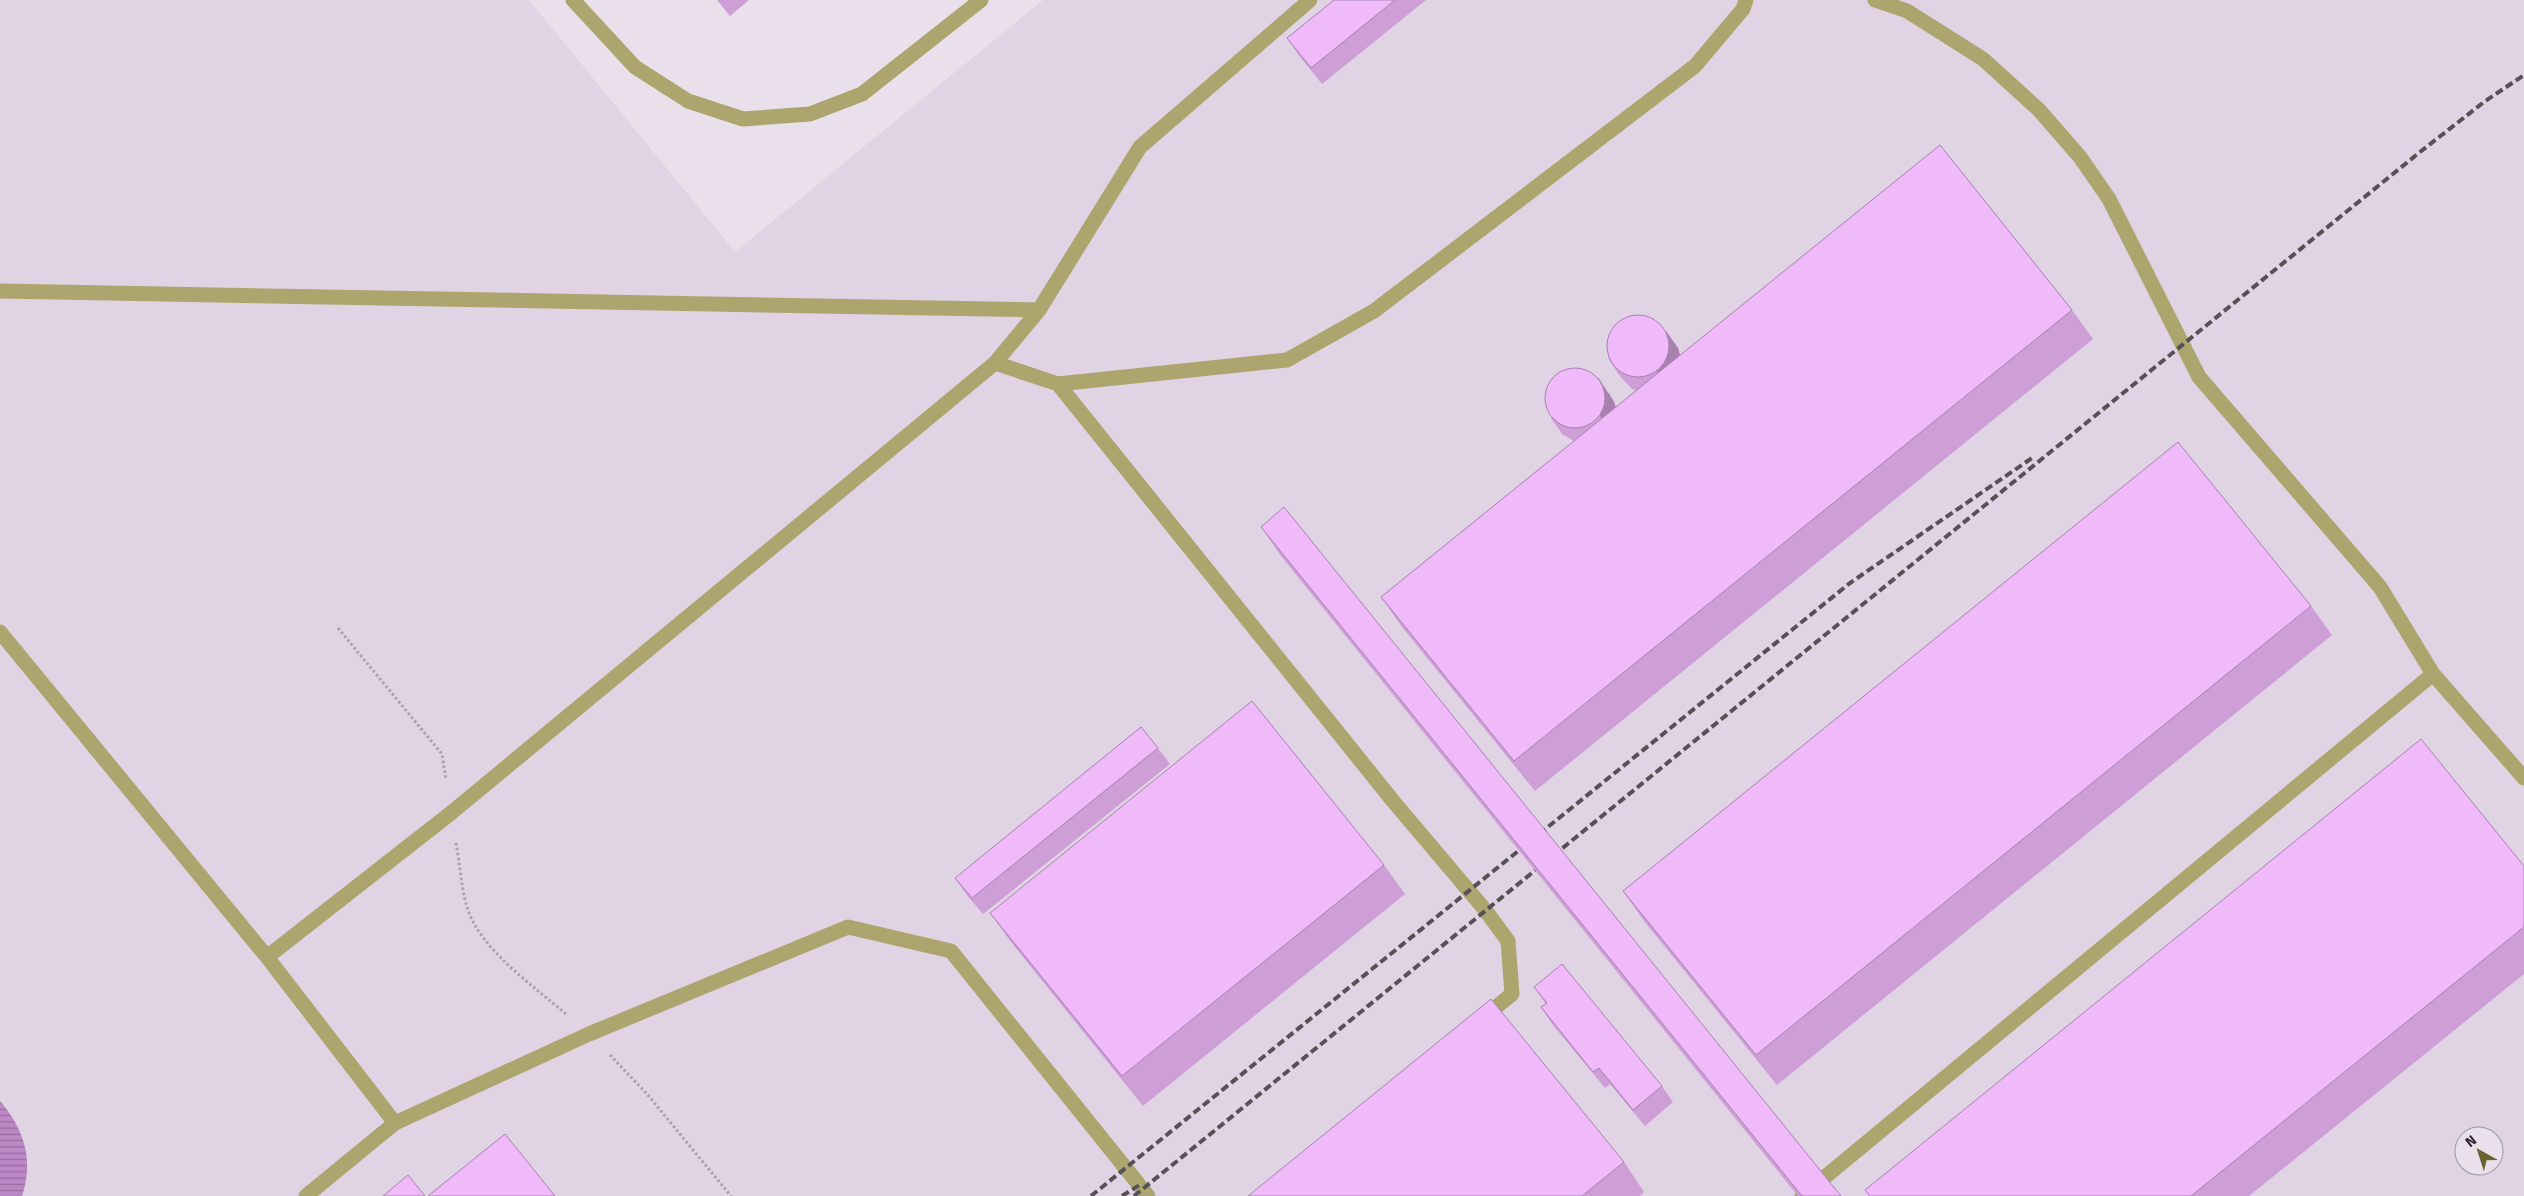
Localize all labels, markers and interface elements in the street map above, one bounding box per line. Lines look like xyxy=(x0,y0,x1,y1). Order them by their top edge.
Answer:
north arrow xyxy=(2454,1126,2504,1176)
text: N xyxy=(2462,1132,2480,1151)

